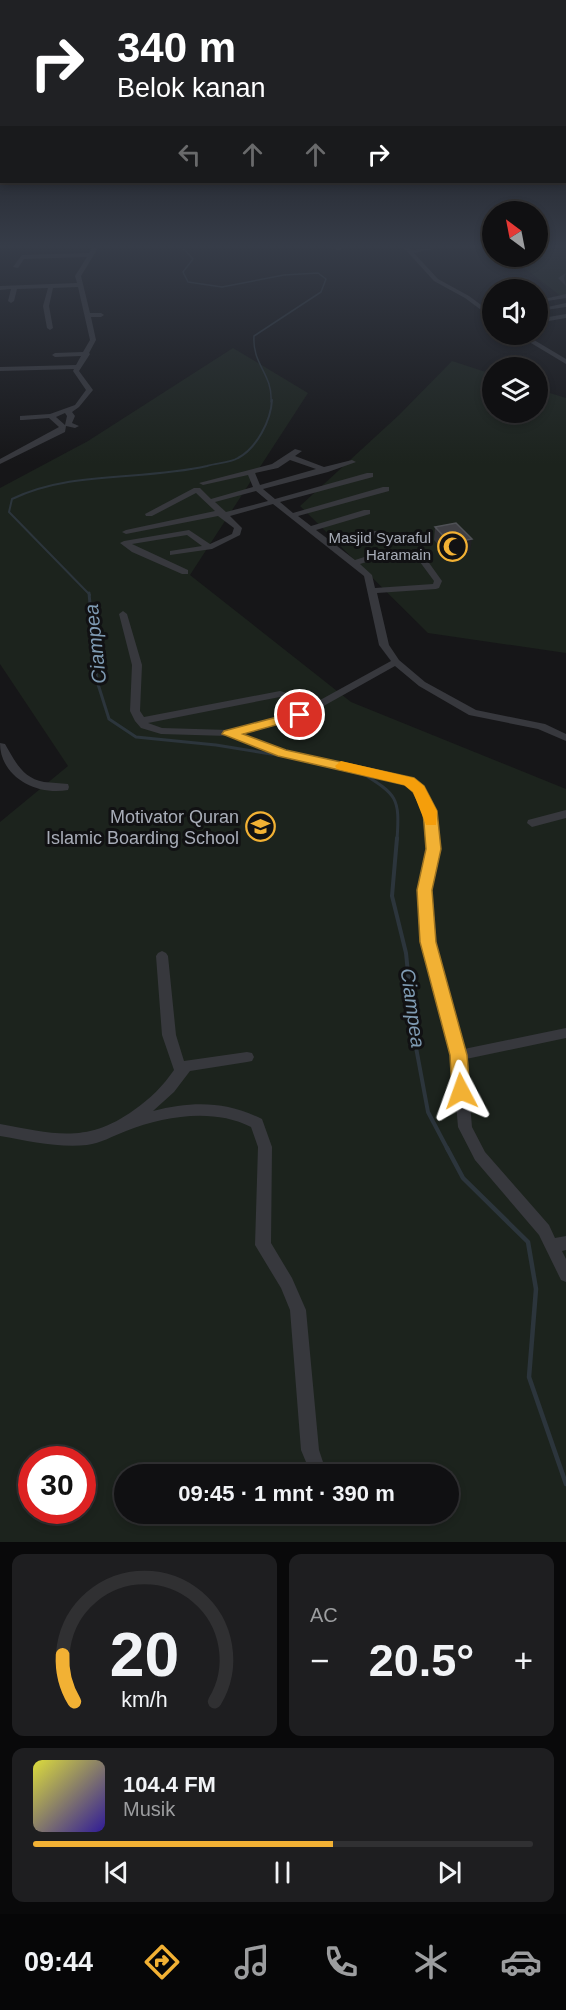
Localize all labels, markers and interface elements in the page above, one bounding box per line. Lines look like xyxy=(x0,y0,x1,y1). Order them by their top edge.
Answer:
icon: right xyxy=(18,24,96,102)
text: 340 m xyxy=(117,24,236,71)
text: Belok kanan xyxy=(117,73,266,103)
icon: left xyxy=(173,138,206,171)
icon: ahead xyxy=(236,138,269,171)
icon: ahead xyxy=(299,138,332,171)
icon: right xyxy=(362,138,395,171)
north arrow xyxy=(482,201,548,267)
map controls xyxy=(482,201,548,423)
button: sound xyxy=(482,279,548,345)
button: layers xyxy=(482,357,548,423)
place label: Masjid Syaraful Haramain xyxy=(328,529,431,563)
mosque icon: Masjid Syaraful Haramain xyxy=(436,530,468,562)
water label: Ciampea xyxy=(80,603,110,685)
pin xyxy=(274,689,325,740)
icon: arrive xyxy=(283,698,316,731)
place label: Motivator Quran Islamic Boarding School xyxy=(46,807,239,848)
school or university icon: Motivator Quran Islamic Boarding School xyxy=(244,811,276,843)
water label: Ciampea xyxy=(397,967,429,1049)
position arrow xyxy=(429,1059,493,1123)
speed limit sign: 30 xyxy=(18,1446,96,1524)
text: 09:45 · 1 mnt · 390 m xyxy=(178,1481,395,1506)
text: AC xyxy=(310,1604,338,1626)
text: 20 xyxy=(110,1620,179,1689)
text: 20.5° xyxy=(369,1635,474,1686)
text: − xyxy=(310,1642,329,1679)
text: + xyxy=(514,1642,533,1679)
text: km/h xyxy=(121,1688,168,1712)
text: 104.4 FM xyxy=(123,1772,216,1797)
text: Musik xyxy=(123,1798,175,1820)
icon: previous xyxy=(100,1856,133,1889)
icon: pause xyxy=(266,1856,299,1889)
icon: next xyxy=(433,1856,466,1889)
icon: directions xyxy=(141,1941,183,1983)
icon: music xyxy=(231,1941,273,1983)
icon: phone xyxy=(320,1941,362,1983)
icon: climate xyxy=(410,1941,452,1983)
icon: car xyxy=(500,1941,542,1983)
text: 09:44 xyxy=(24,1947,93,1977)

